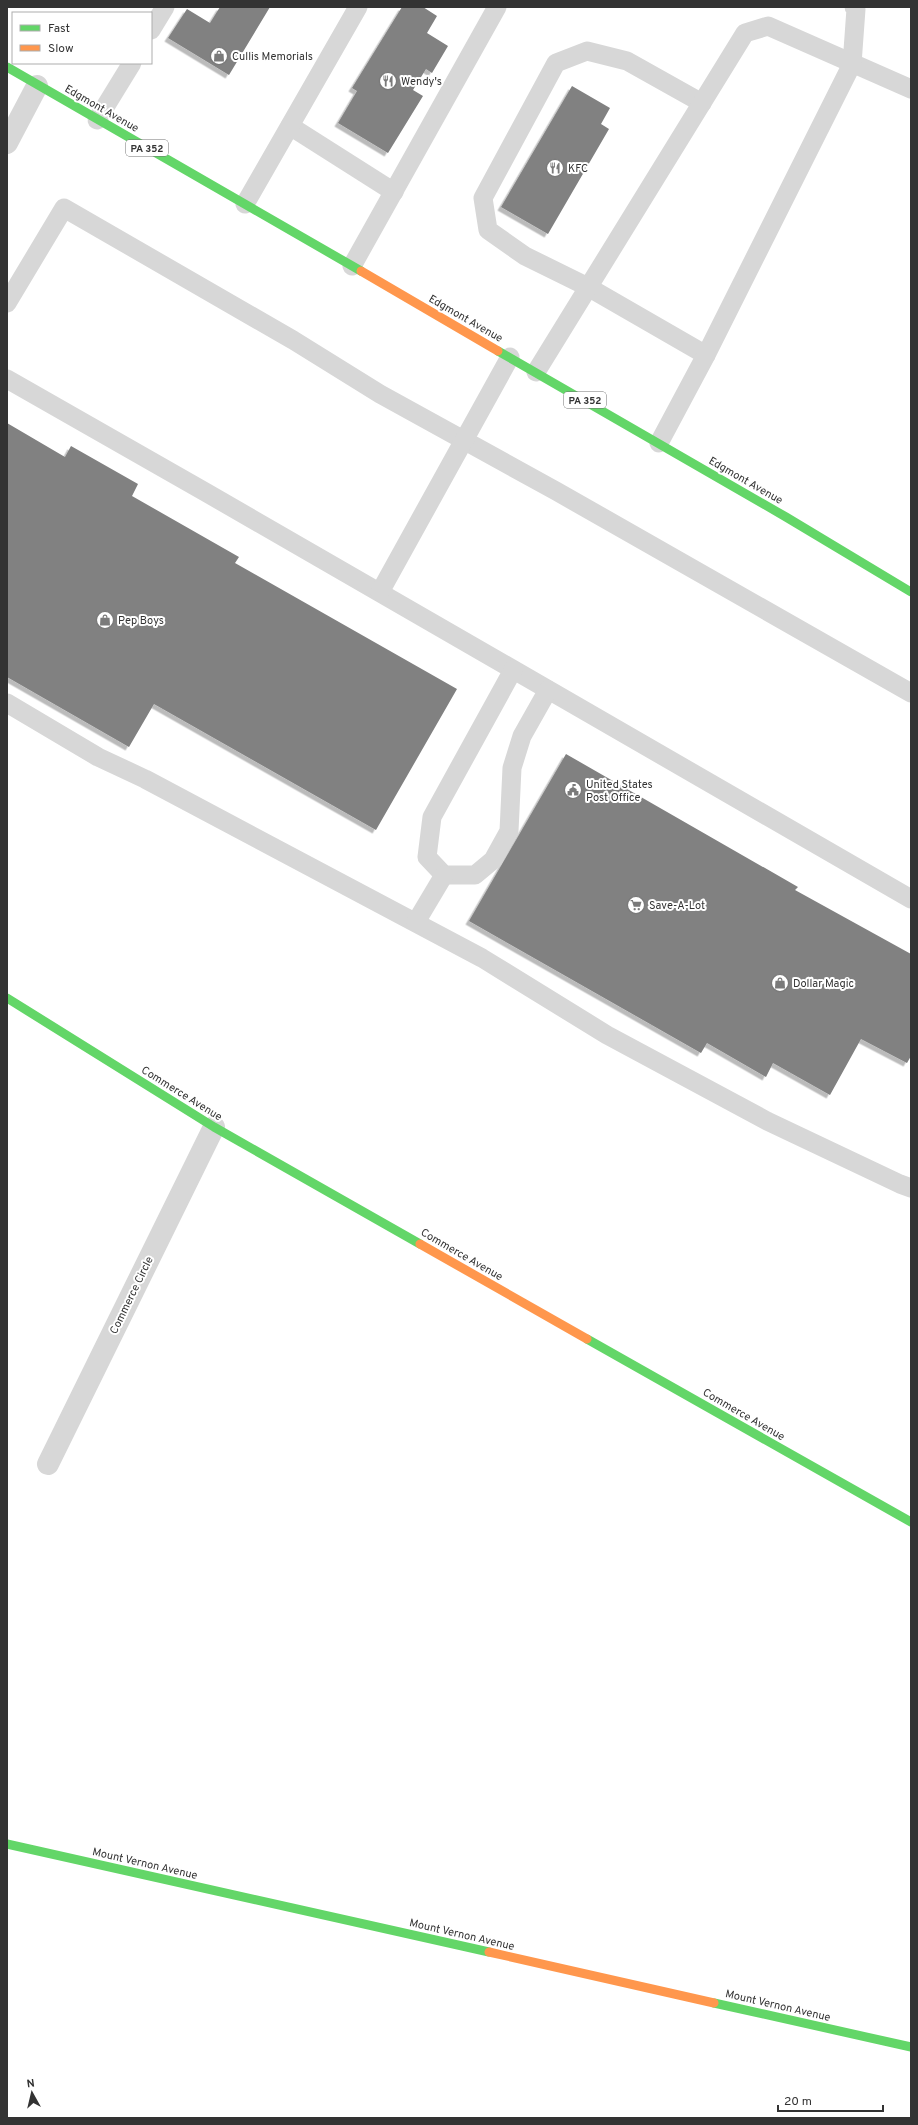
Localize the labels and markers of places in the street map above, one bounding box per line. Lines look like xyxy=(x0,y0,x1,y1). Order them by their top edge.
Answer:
shop icon: Cullis Memorials xyxy=(209,46,229,66)
place label: Cullis Memorials xyxy=(232,50,313,64)
restaurant icon: Wendy's xyxy=(378,71,398,91)
place label: Wendy's xyxy=(401,75,442,89)
restaurant icon: KFC xyxy=(545,158,565,178)
place label: KFC xyxy=(568,162,588,176)
shop icon: Pep Boys xyxy=(95,610,115,630)
place label: Pep Boys xyxy=(118,614,164,628)
place label: United States Post Office xyxy=(586,778,653,805)
public building icon: United States Post Office xyxy=(563,780,583,800)
supermarket icon: Save-A-Lot xyxy=(626,895,646,915)
place label: Save-A-Lot xyxy=(649,899,705,913)
shop icon: Dollar Magic xyxy=(770,973,790,993)
place label: Dollar Magic xyxy=(793,977,854,991)

